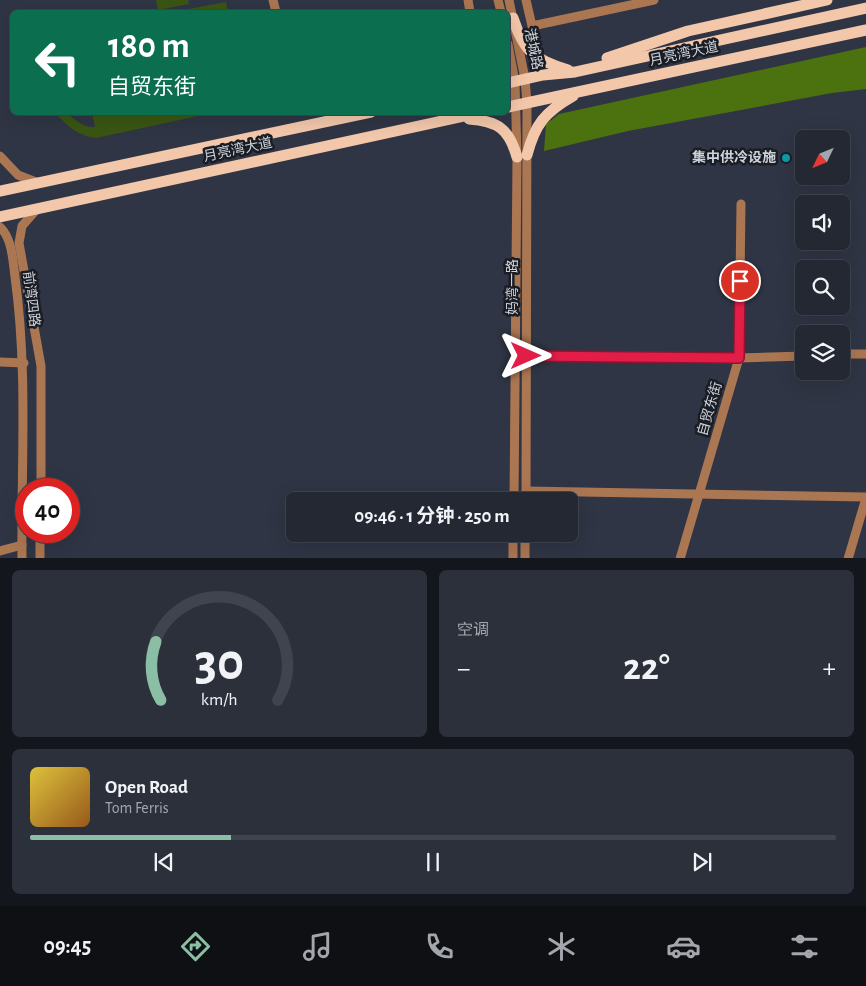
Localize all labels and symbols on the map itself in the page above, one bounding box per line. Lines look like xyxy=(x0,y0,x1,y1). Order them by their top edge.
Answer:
street label: 港城路 xyxy=(522,27,545,71)
street label: 月亮湾大道 xyxy=(648,39,720,68)
north arrow xyxy=(795,130,850,185)
street label: 月亮湾大道 xyxy=(202,135,274,164)
place label: 集中供冷设施 xyxy=(692,149,776,165)
marker: 集中供冷设施 xyxy=(780,152,792,164)
street label: 妈湾一路 xyxy=(504,259,520,315)
pin xyxy=(719,260,761,302)
street label: 前湾四路 xyxy=(21,270,43,328)
position arrow xyxy=(499,329,551,381)
street label: 自贸东街 xyxy=(695,380,724,438)
speed limit sign: 40 xyxy=(15,478,80,543)

